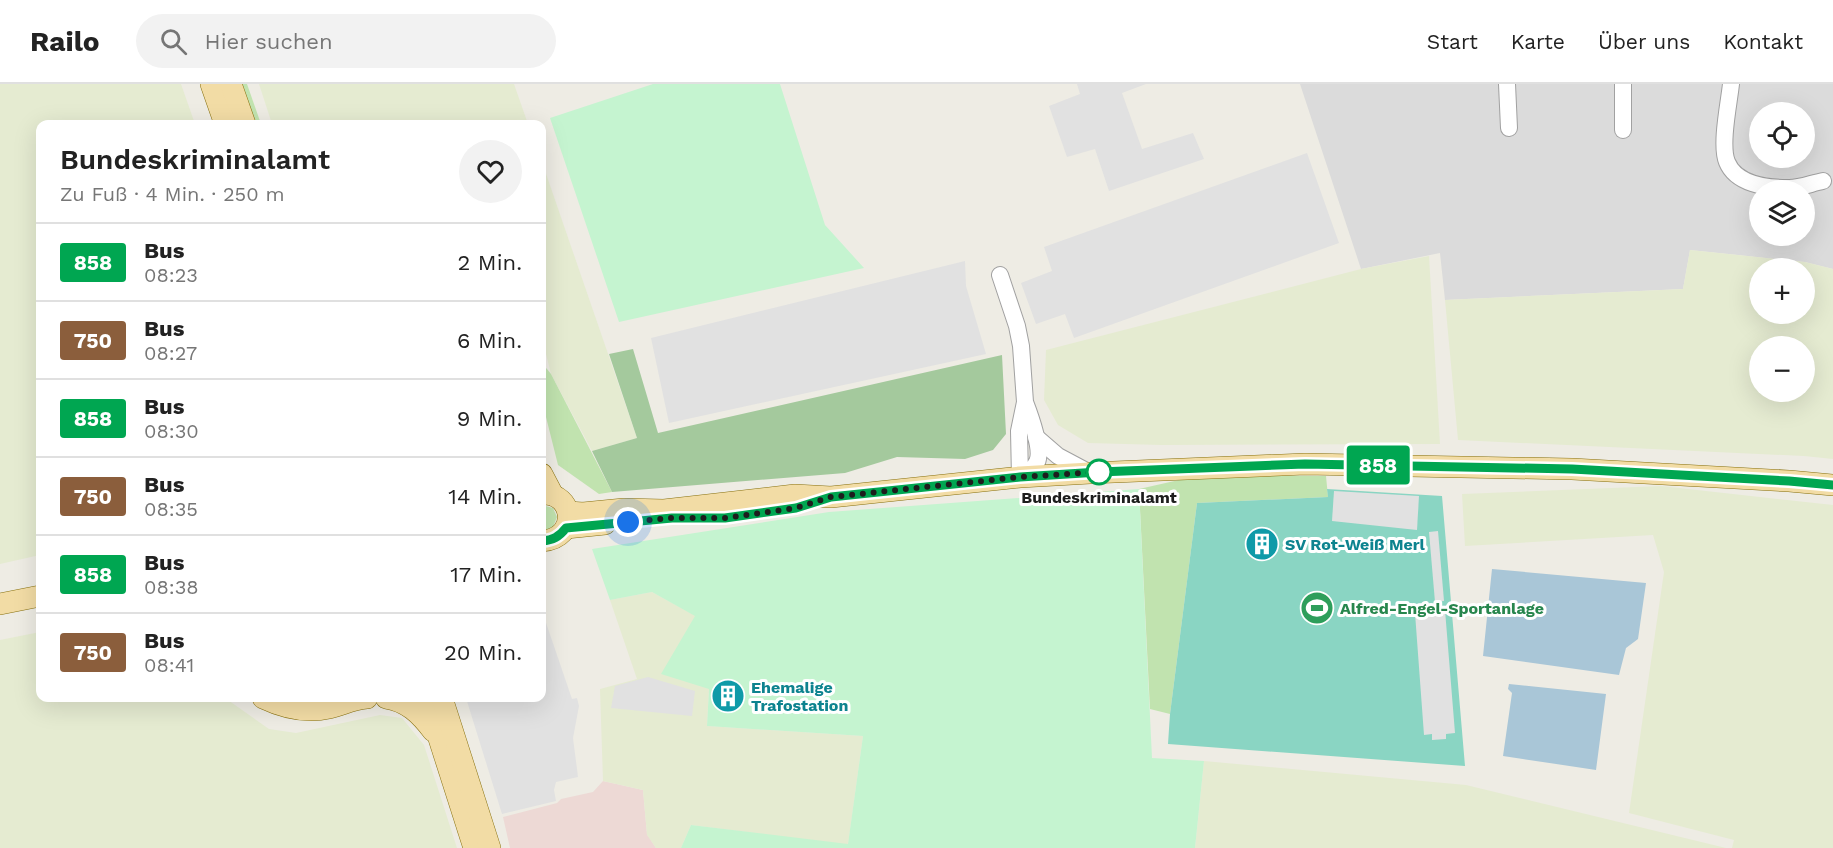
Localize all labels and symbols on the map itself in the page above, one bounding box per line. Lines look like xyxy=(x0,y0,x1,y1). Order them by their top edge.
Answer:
line badge: 858 xyxy=(1344,446,1412,484)
marker: Bundeskriminalamt xyxy=(1086,459,1112,485)
place label: Bundeskriminalamt xyxy=(1021,488,1177,507)
your location xyxy=(613,507,643,537)
building icon: SV Rot-Weiß Merl xyxy=(1244,526,1280,562)
place label: SV Rot-Weiß Merl xyxy=(1285,535,1426,554)
sports icon: Alfred-Engel-Sportanlage xyxy=(1299,590,1335,626)
place label: Alfred-Engel-Sportanlage xyxy=(1340,599,1544,618)
building icon: Ehemalige Trafostation xyxy=(710,678,746,714)
place label: Ehemalige Trafostation xyxy=(751,678,848,715)

